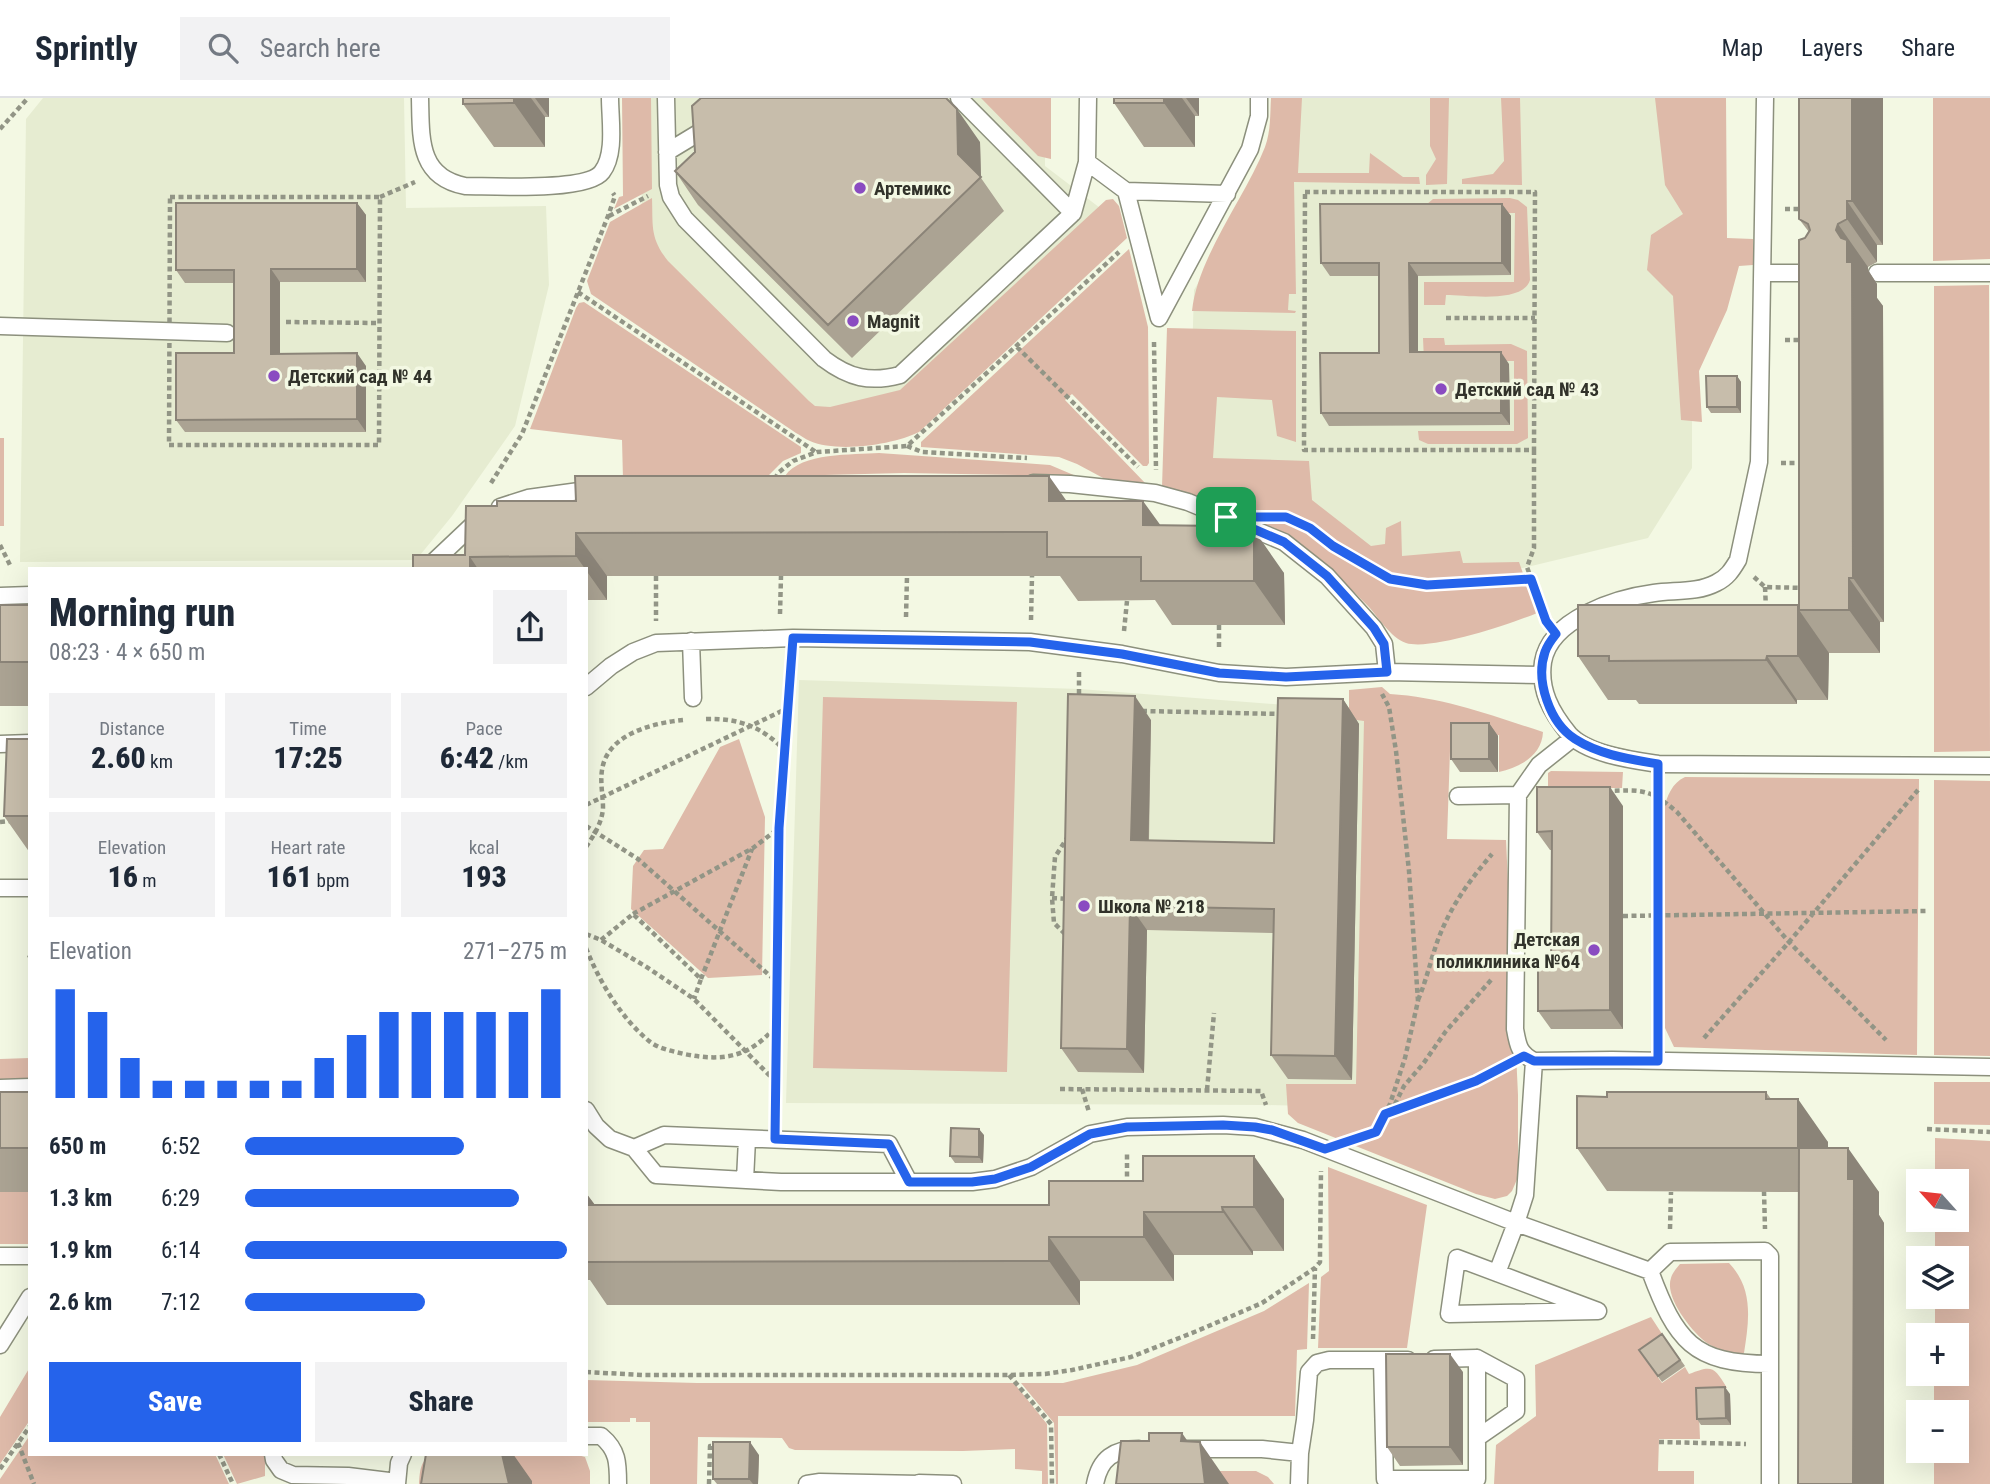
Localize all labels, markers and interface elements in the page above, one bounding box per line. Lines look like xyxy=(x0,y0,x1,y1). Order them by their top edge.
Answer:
search box xyxy=(180,17,670,80)
text: Sprintly xyxy=(35,29,138,68)
icon: search xyxy=(204,29,242,67)
text: Search here xyxy=(260,33,381,63)
text: Map xyxy=(1722,34,1763,62)
text: Layers xyxy=(1801,34,1863,62)
text: Share xyxy=(1901,34,1955,62)
place label: Артемикс xyxy=(874,177,952,200)
marker: Артемикс xyxy=(852,180,868,196)
place label: Magnit xyxy=(867,310,920,333)
marker: Magnit xyxy=(845,313,861,329)
place label: Детский сад № 44 xyxy=(288,365,432,388)
marker: Детский сад № 44 xyxy=(266,368,282,384)
place label: Детский сад № 43 xyxy=(1455,378,1599,401)
marker: Детский сад № 43 xyxy=(1433,381,1449,397)
pin xyxy=(1196,487,1256,547)
icon: arrive xyxy=(1207,498,1245,536)
button: share xyxy=(493,590,567,664)
text: Morning run xyxy=(49,591,235,635)
text: 08:23 · 4 × 650 m xyxy=(49,639,205,666)
text: Distance xyxy=(99,717,165,740)
text: Time xyxy=(289,717,327,740)
text: Pace xyxy=(465,717,503,740)
text: 2.60 xyxy=(91,740,146,775)
text: 17:25 xyxy=(273,740,343,775)
text: 6:42 xyxy=(440,740,494,775)
text: km xyxy=(146,750,173,773)
text: /km xyxy=(494,750,528,773)
text: Elevation xyxy=(98,836,166,859)
text: Heart rate xyxy=(270,836,346,859)
text: kcal xyxy=(469,836,499,859)
text: 16 xyxy=(107,859,138,894)
text: 161 xyxy=(266,859,312,894)
text: 193 xyxy=(461,859,507,894)
text: m xyxy=(138,869,157,892)
text: bpm xyxy=(312,869,350,892)
place label: Школа № 218 xyxy=(1098,895,1205,918)
marker: Школа № 218 xyxy=(1076,898,1092,914)
place label: Детская поликлиника №64 xyxy=(1436,928,1580,973)
text: Elevation xyxy=(49,938,132,965)
text: 271–275 m xyxy=(463,938,567,965)
marker: Детская поликлиника №64 xyxy=(1586,942,1602,958)
text: 650 m xyxy=(49,1133,106,1160)
text: 6:52 xyxy=(161,1133,200,1160)
north arrow xyxy=(1906,1169,1969,1232)
map controls xyxy=(1906,1169,1969,1463)
text: 1.3 km xyxy=(49,1185,112,1212)
text: 6:29 xyxy=(161,1185,200,1212)
text: 1.9 km xyxy=(49,1237,112,1264)
text: 6:14 xyxy=(161,1237,200,1264)
button: layers xyxy=(1906,1246,1969,1309)
text: 2.6 km xyxy=(49,1289,112,1316)
text: 7:12 xyxy=(161,1289,200,1316)
button: + xyxy=(1906,1323,1969,1386)
button: Save xyxy=(49,1362,301,1442)
button: Share xyxy=(315,1362,567,1442)
button: − xyxy=(1906,1400,1969,1463)

